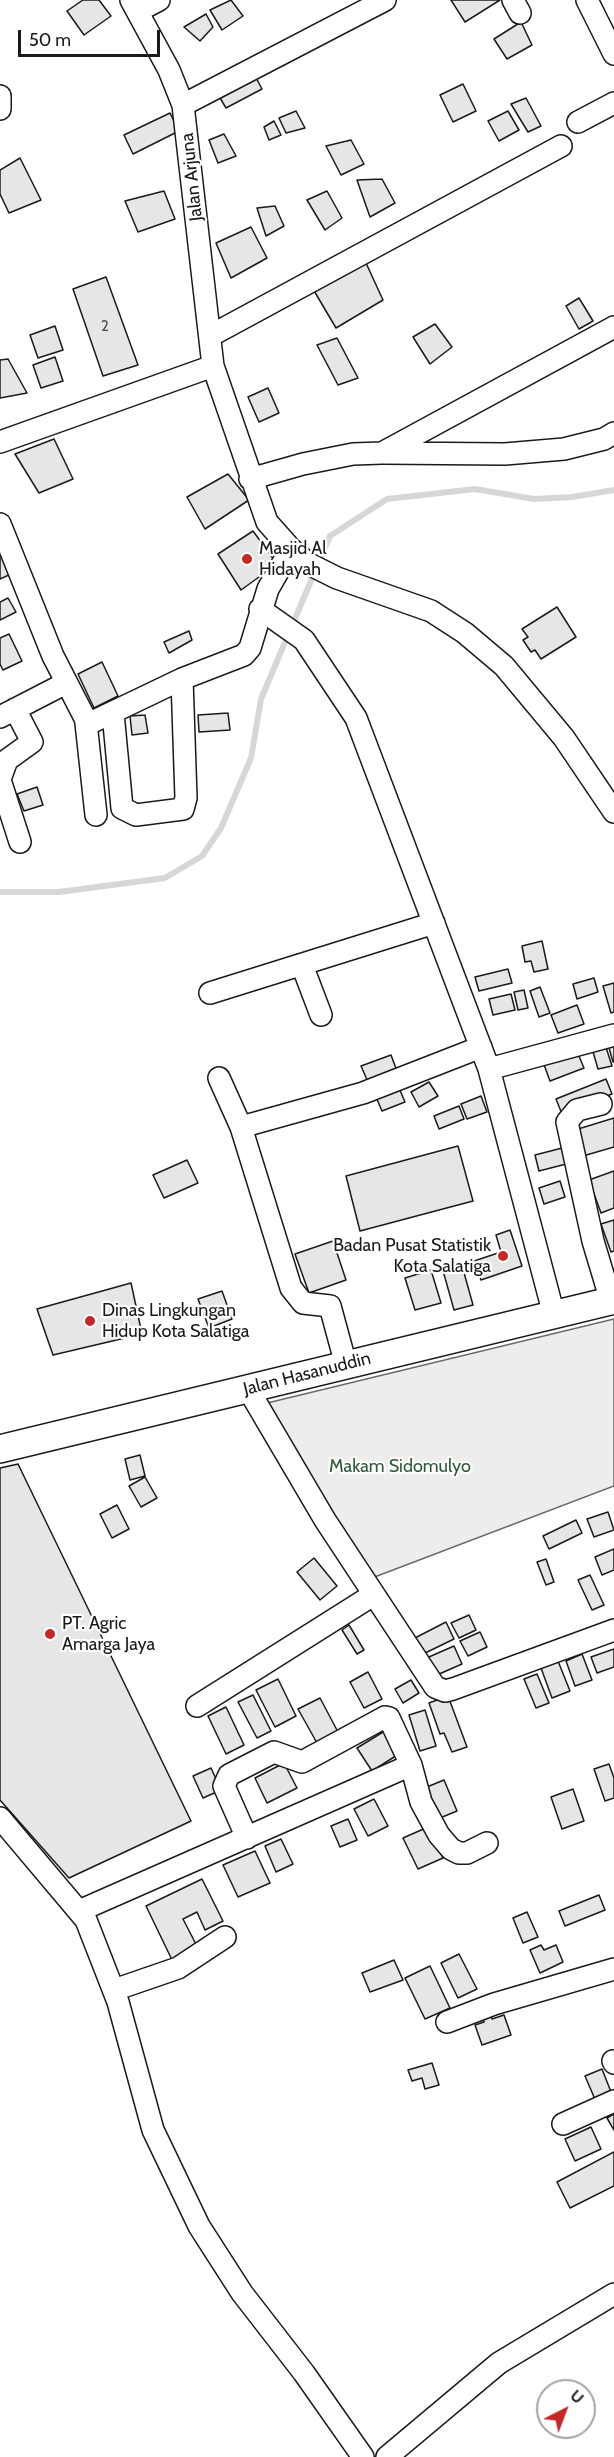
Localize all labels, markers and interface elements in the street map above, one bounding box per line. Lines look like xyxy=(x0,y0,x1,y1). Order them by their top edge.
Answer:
scale bar xyxy=(21,18,164,56)
text: 50 m xyxy=(29,29,71,51)
street label: Jalan Arjuna xyxy=(177,132,207,222)
house number: 2 xyxy=(101,318,109,336)
place label: Masjid Al Hidayah xyxy=(259,538,326,580)
marker: Masjid Al Hidayah xyxy=(240,552,254,566)
place label: Badan Pusat Statistik Kota Salatiga xyxy=(333,1235,491,1278)
marker: Badan Pusat Statistik Kota Salatiga xyxy=(496,1249,510,1263)
place label: Dinas Lingkungan Hidup Kota Salatiga xyxy=(102,1300,249,1342)
marker: Dinas Lingkungan Hidup Kota Salatiga xyxy=(83,1314,97,1328)
street label: Jalan Hasanuddin xyxy=(241,1348,373,1400)
park label: Makam Sidomulyo xyxy=(329,1456,471,1478)
place label: PT. Agric Amarga Jaya xyxy=(62,1613,155,1656)
marker: PT. Agric Amarga Jaya xyxy=(43,1627,57,1641)
north arrow xyxy=(536,2379,596,2439)
text: U xyxy=(566,2386,588,2408)

